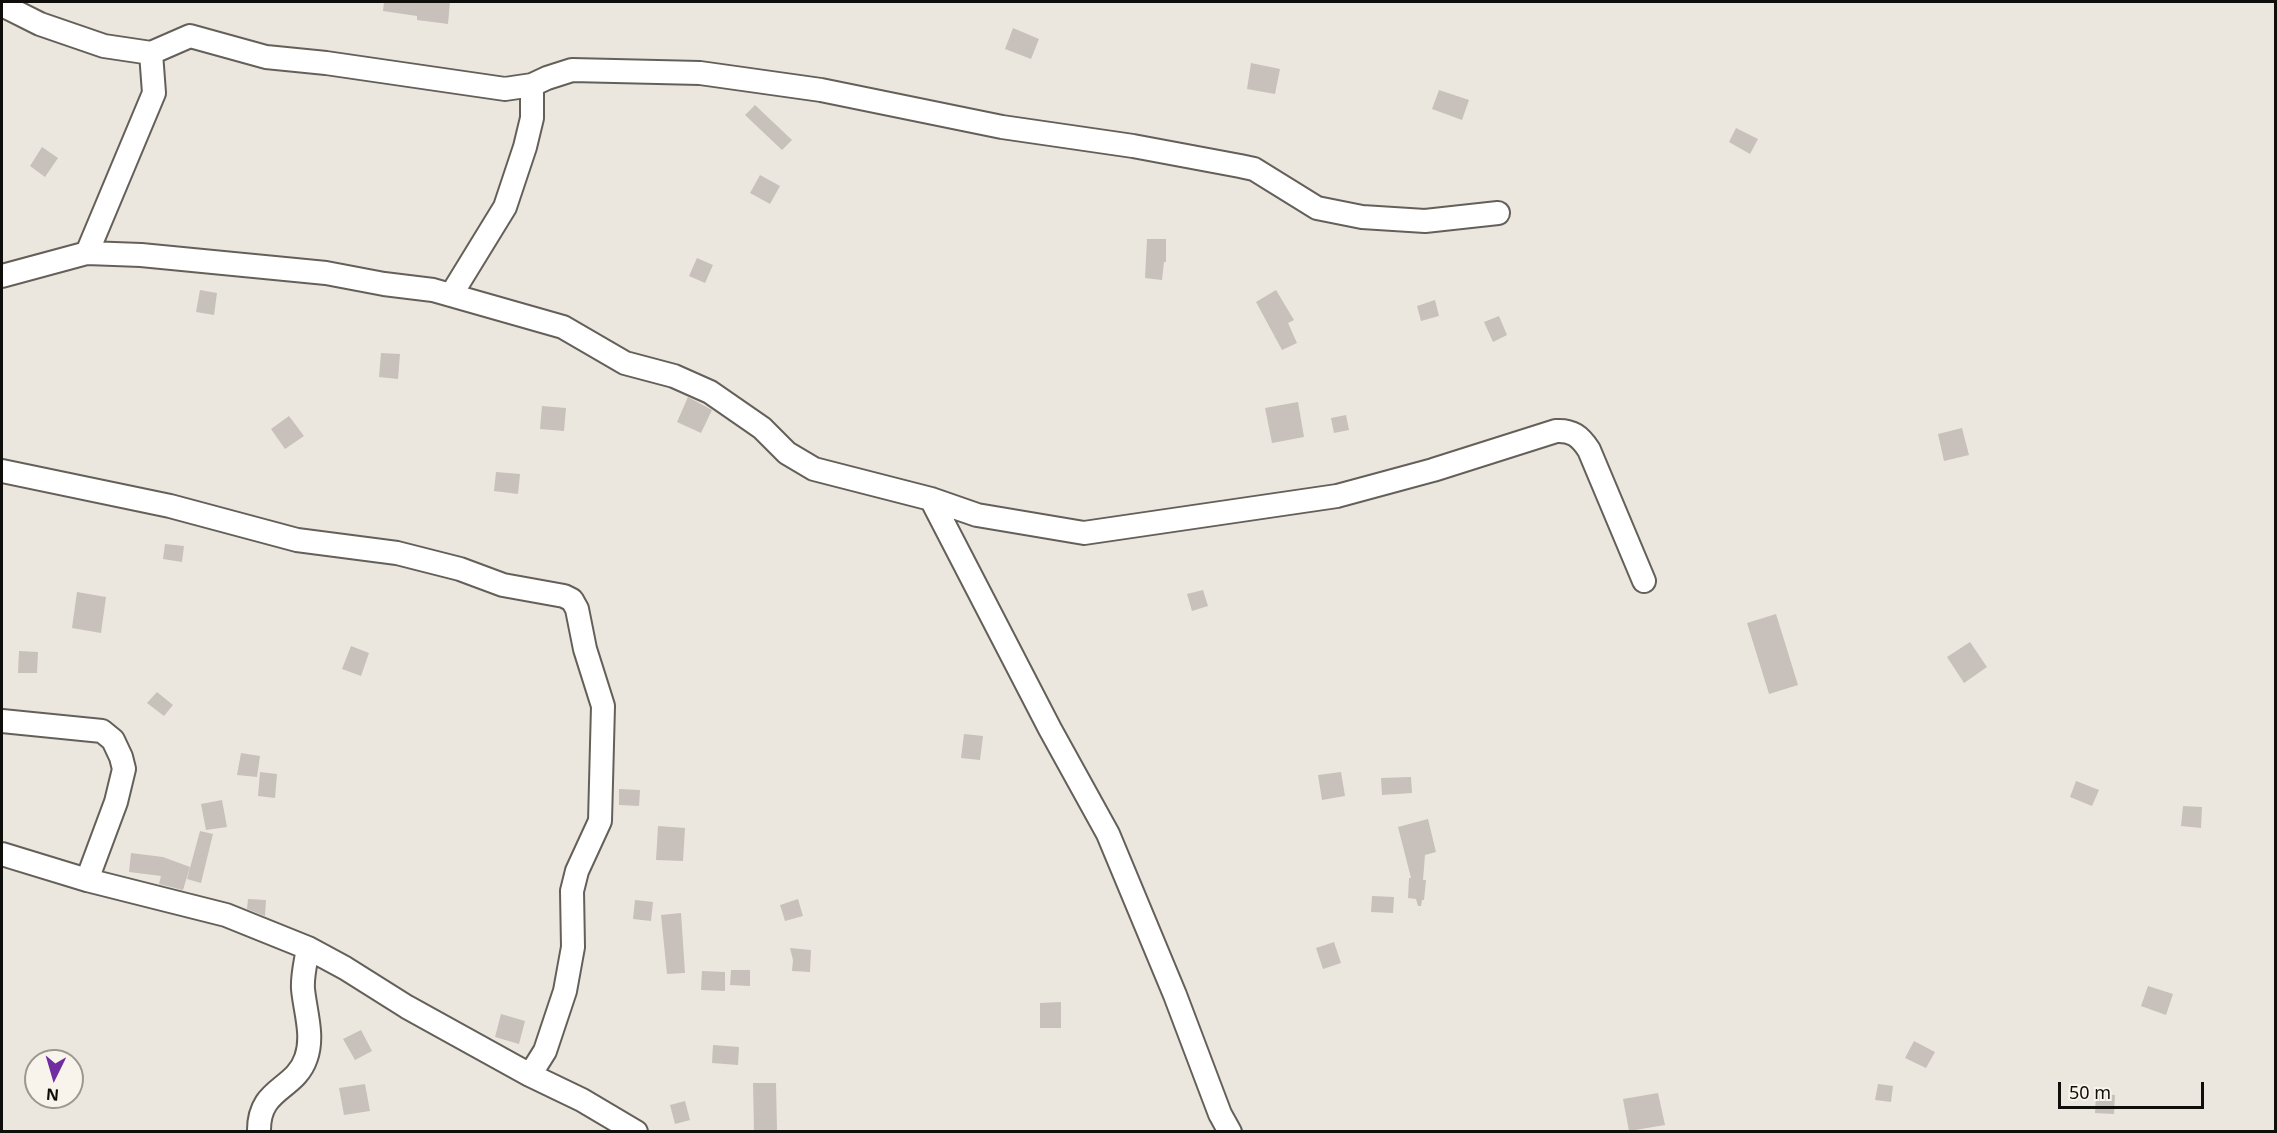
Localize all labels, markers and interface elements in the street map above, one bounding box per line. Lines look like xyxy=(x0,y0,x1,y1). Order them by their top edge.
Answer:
north arrow xyxy=(24,1049,84,1109)
scale bar xyxy=(2061,1070,2206,1108)
text: 50 m xyxy=(2069,1080,2111,1104)
text: N xyxy=(45,1083,60,1106)

